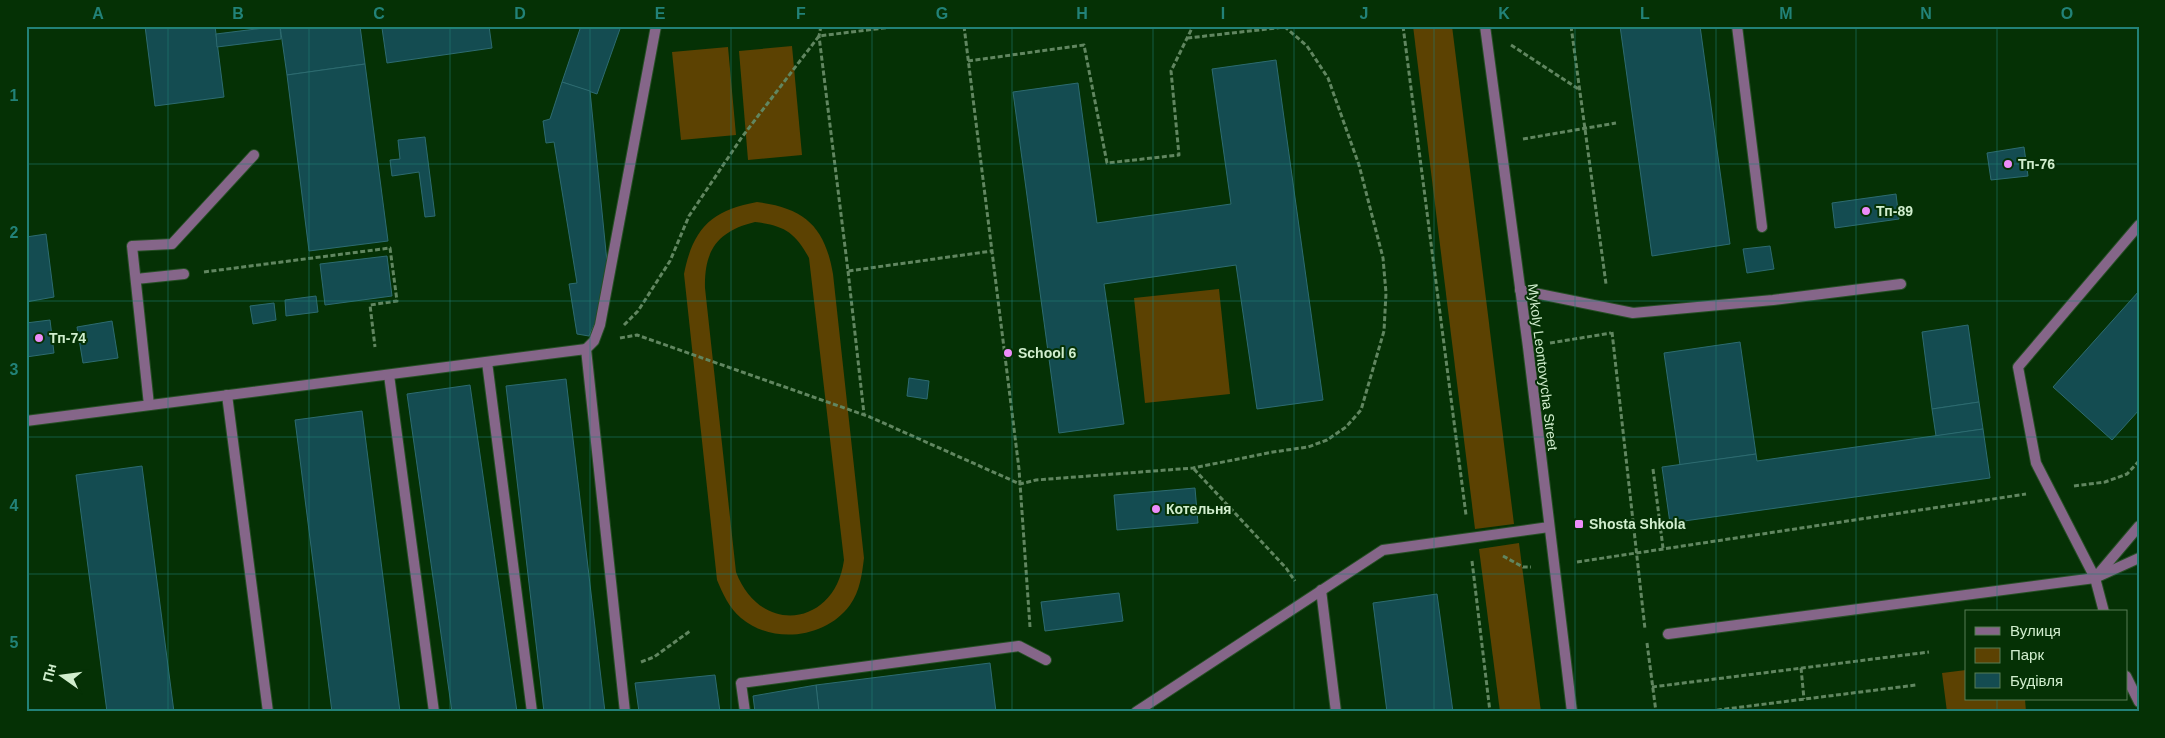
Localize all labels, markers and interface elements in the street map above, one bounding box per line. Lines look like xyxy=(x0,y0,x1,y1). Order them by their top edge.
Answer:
text: A xyxy=(92,5,104,22)
text: B xyxy=(232,5,244,22)
text: C xyxy=(373,5,385,22)
text: D xyxy=(514,5,526,22)
text: E xyxy=(655,5,666,22)
text: F xyxy=(796,5,806,22)
text: G xyxy=(936,5,948,22)
text: H xyxy=(1076,5,1088,22)
text: I xyxy=(1221,5,1225,22)
text: J xyxy=(1360,5,1368,22)
text: K xyxy=(1498,5,1510,22)
text: L xyxy=(1640,5,1650,22)
text: M xyxy=(1779,5,1793,22)
text: N xyxy=(1920,5,1932,22)
text: O xyxy=(2061,5,2073,22)
text: 1 xyxy=(10,87,19,104)
place label: Тп-76 xyxy=(2018,156,2055,172)
marker: Тп-76 xyxy=(2002,158,2014,170)
place label: Тп-89 xyxy=(1876,203,1913,219)
marker: Тп-89 xyxy=(1860,205,1872,217)
text: 2 xyxy=(10,224,19,241)
street label: Mykoly Leontovycha Street xyxy=(1525,283,1561,451)
place label: Тп-74 xyxy=(49,330,86,346)
marker: Тп-74 xyxy=(33,332,45,344)
place label: School 6 xyxy=(1018,345,1077,361)
marker: School 6 xyxy=(1002,347,1014,359)
text: 3 xyxy=(10,361,19,378)
text: 4 xyxy=(10,497,19,514)
place label: Котельня xyxy=(1166,501,1232,517)
marker: Котельня xyxy=(1150,503,1162,515)
place label: Shosta Shkola xyxy=(1589,516,1686,532)
marker: Shosta Shkola xyxy=(1573,518,1585,530)
legend xyxy=(1965,610,2128,700)
text: Вулиця xyxy=(2010,622,2061,639)
text: 5 xyxy=(10,634,19,651)
text: Парк xyxy=(2010,646,2044,663)
north arrow xyxy=(38,650,88,700)
text: Пн xyxy=(39,662,59,684)
text: Будівля xyxy=(2010,672,2063,689)

